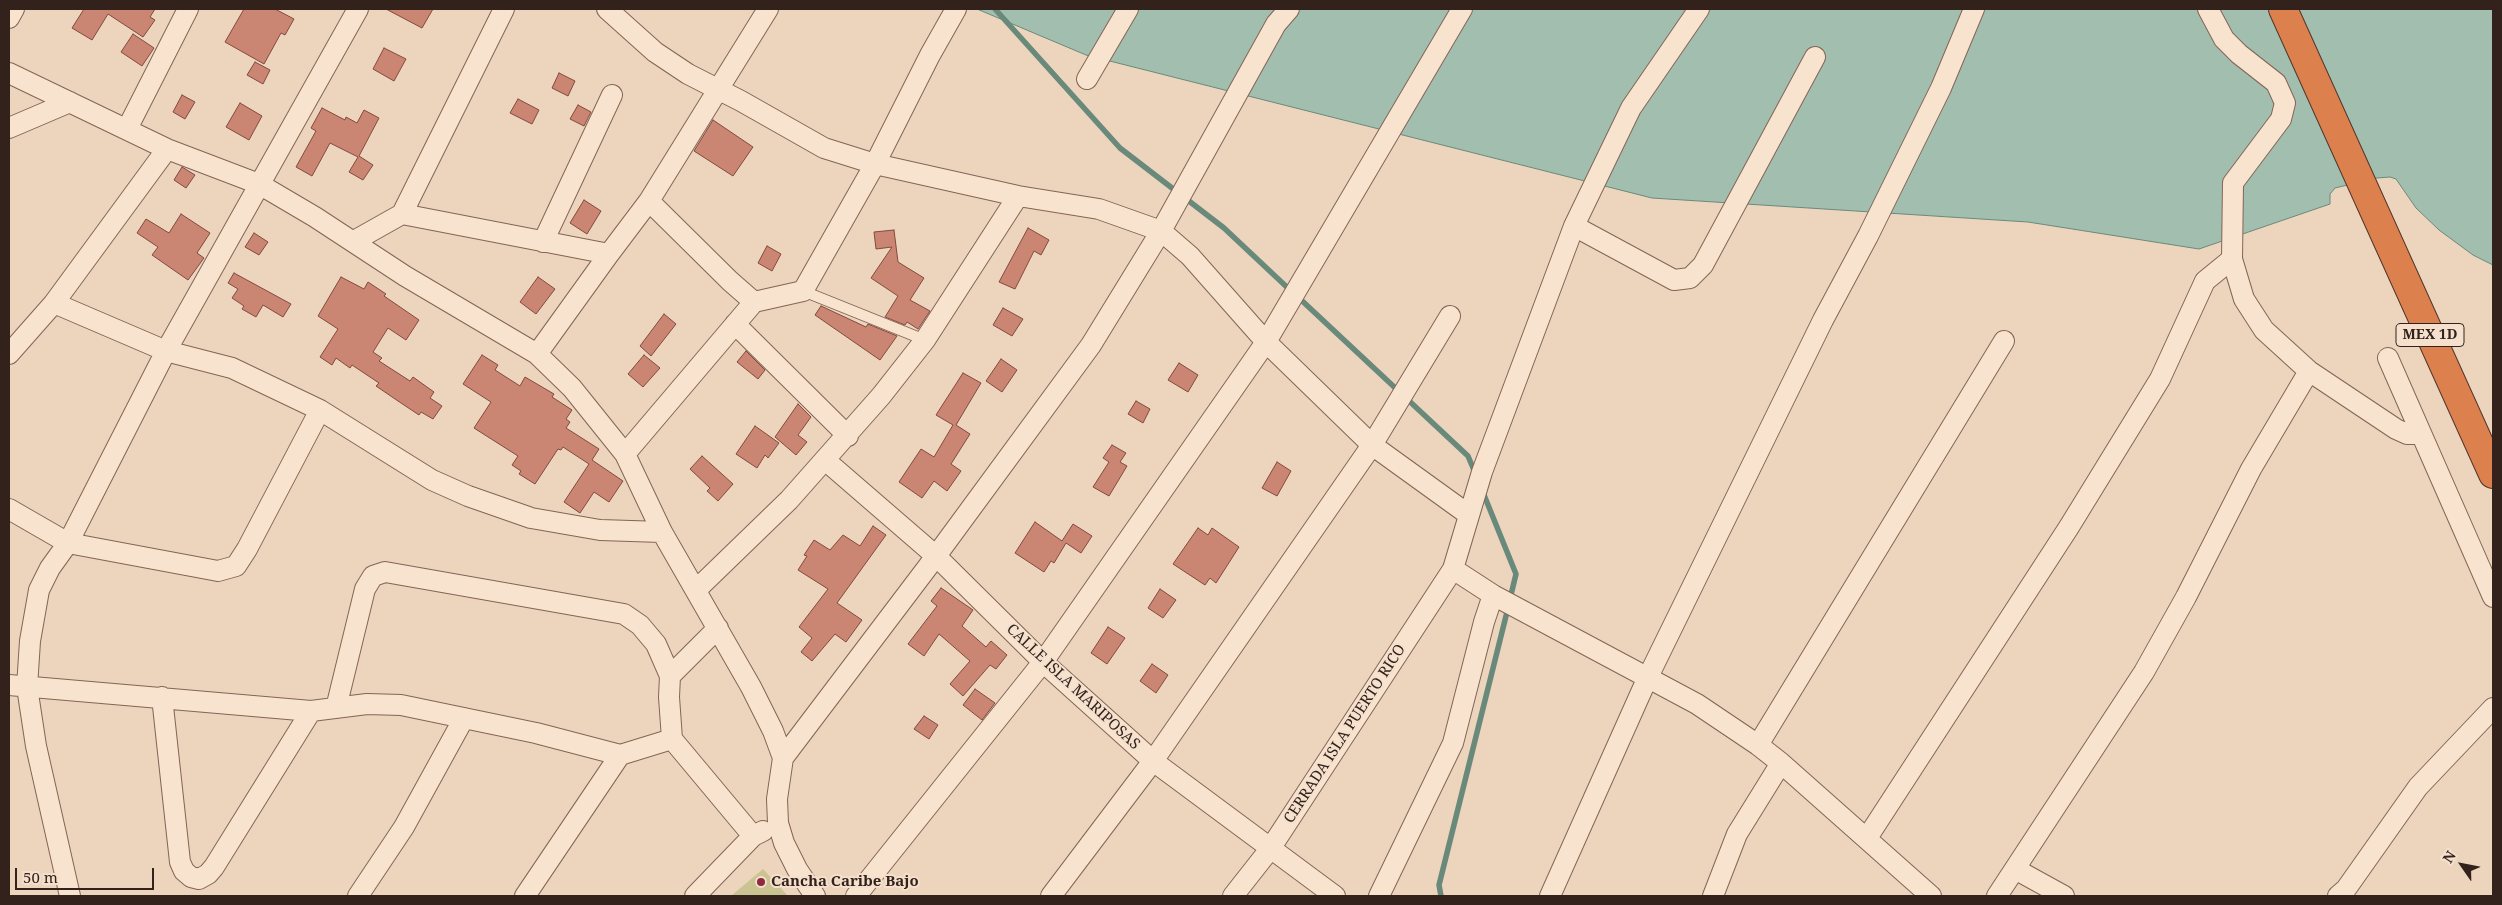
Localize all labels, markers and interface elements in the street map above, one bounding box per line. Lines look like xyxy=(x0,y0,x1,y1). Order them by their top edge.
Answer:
road number: MEX 1D xyxy=(2396,324,2464,346)
street label: CALLE ISLA MARIPOSAS xyxy=(1003,620,1143,754)
street label: CERRADA ISLA PUERTO RICO xyxy=(1280,641,1410,827)
north arrow xyxy=(2437,840,2487,890)
text: N xyxy=(2438,847,2460,866)
scale bar xyxy=(18,858,156,890)
text: 50 m xyxy=(23,867,58,887)
place label: Cancha Caribe Bajo xyxy=(771,873,919,891)
marker: Cancha Caribe Bajo xyxy=(755,876,767,888)

